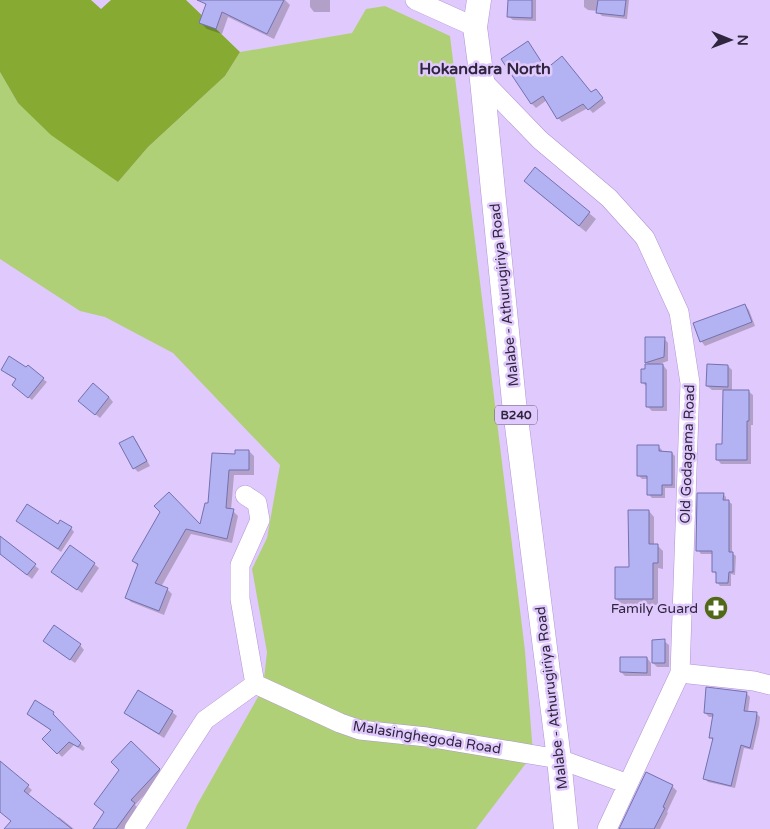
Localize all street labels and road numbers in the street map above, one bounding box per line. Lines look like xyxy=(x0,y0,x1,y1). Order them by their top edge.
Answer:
street label: Malabe - Athurugiriya Road xyxy=(486,202,523,387)
street label: Old Godagama Road xyxy=(677,384,698,524)
road number: B240 xyxy=(495,406,537,424)
street label: Malabe - Athurugiriya Road xyxy=(532,606,571,790)
street label: Malasinghegoda Road xyxy=(352,717,502,758)

